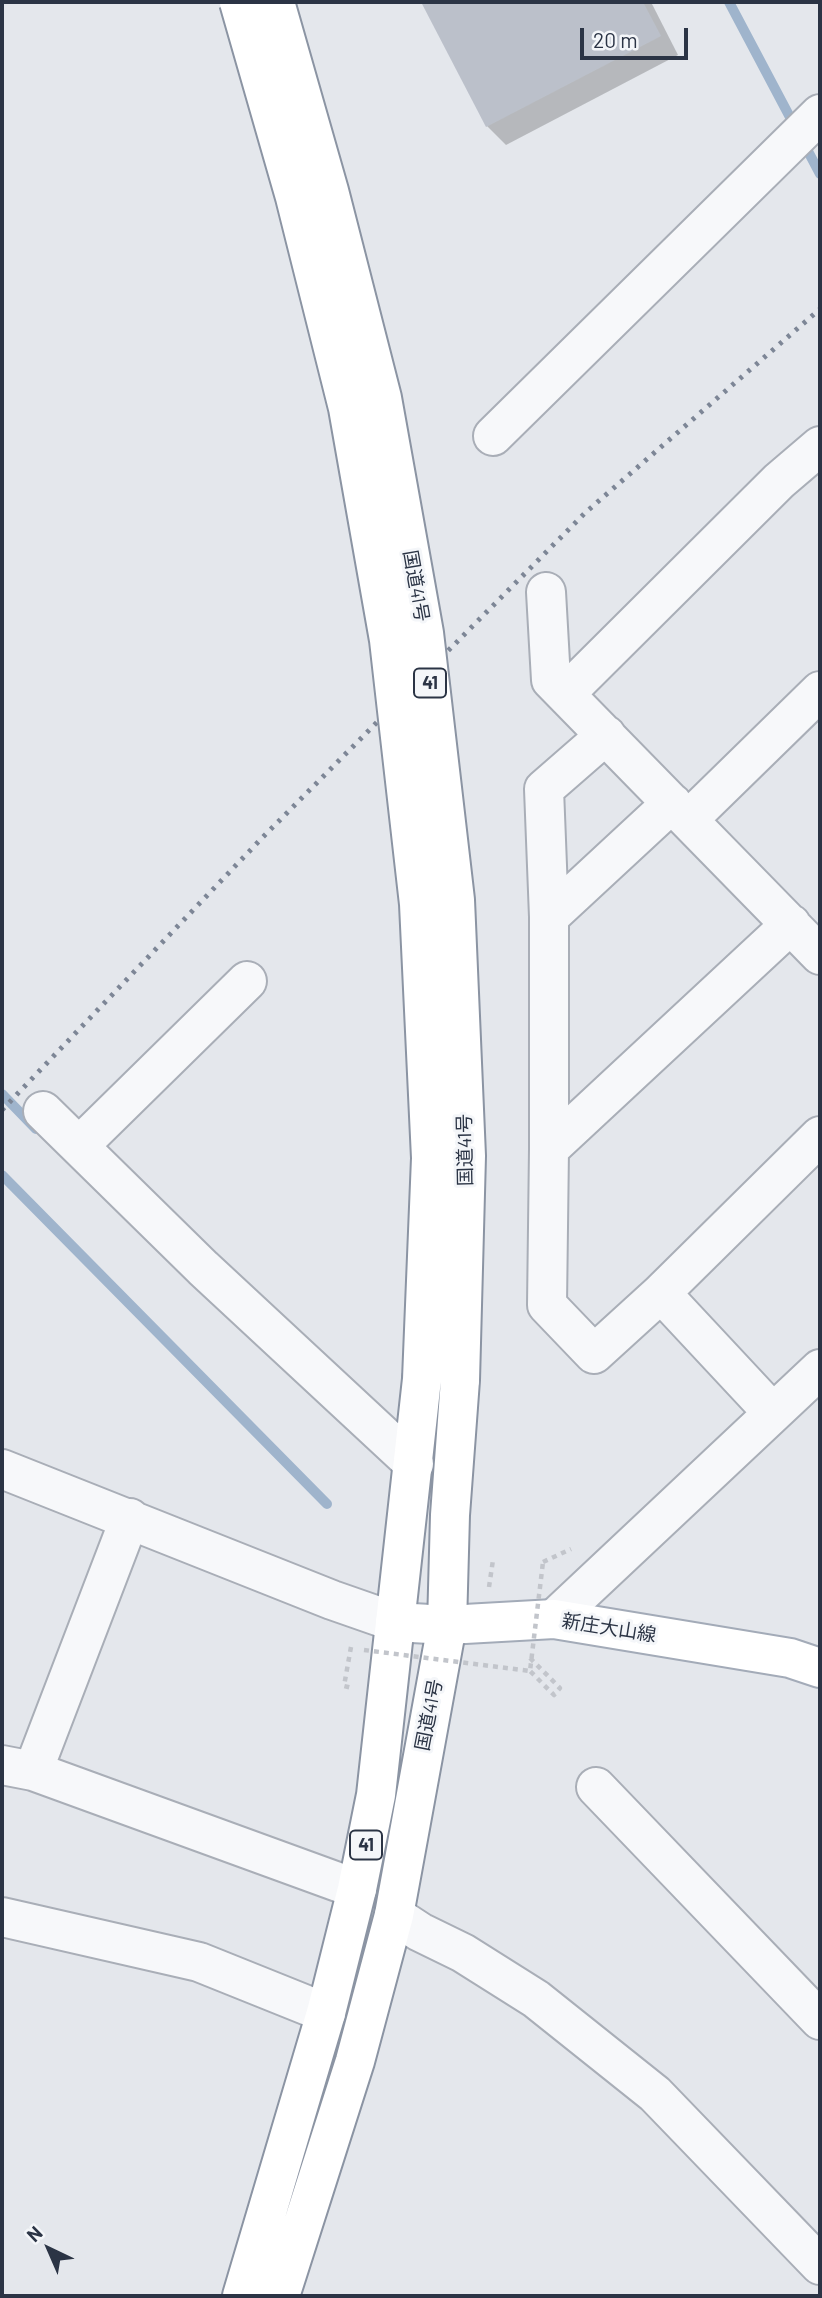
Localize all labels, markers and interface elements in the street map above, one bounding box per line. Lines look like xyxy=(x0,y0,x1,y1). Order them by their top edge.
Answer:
scale bar xyxy=(584,14,692,58)
text: 20 m xyxy=(593,27,638,52)
street label: 国道41号 xyxy=(398,548,434,624)
road number: 41 xyxy=(414,668,446,698)
street label: 国道41号 xyxy=(453,1114,477,1186)
street label: 新庄大山線 xyxy=(560,1609,658,1647)
street label: 国道41号 xyxy=(411,1677,447,1753)
road number: 41 xyxy=(350,1830,382,1859)
north arrow xyxy=(14,2214,84,2284)
text: N xyxy=(22,2221,47,2246)

